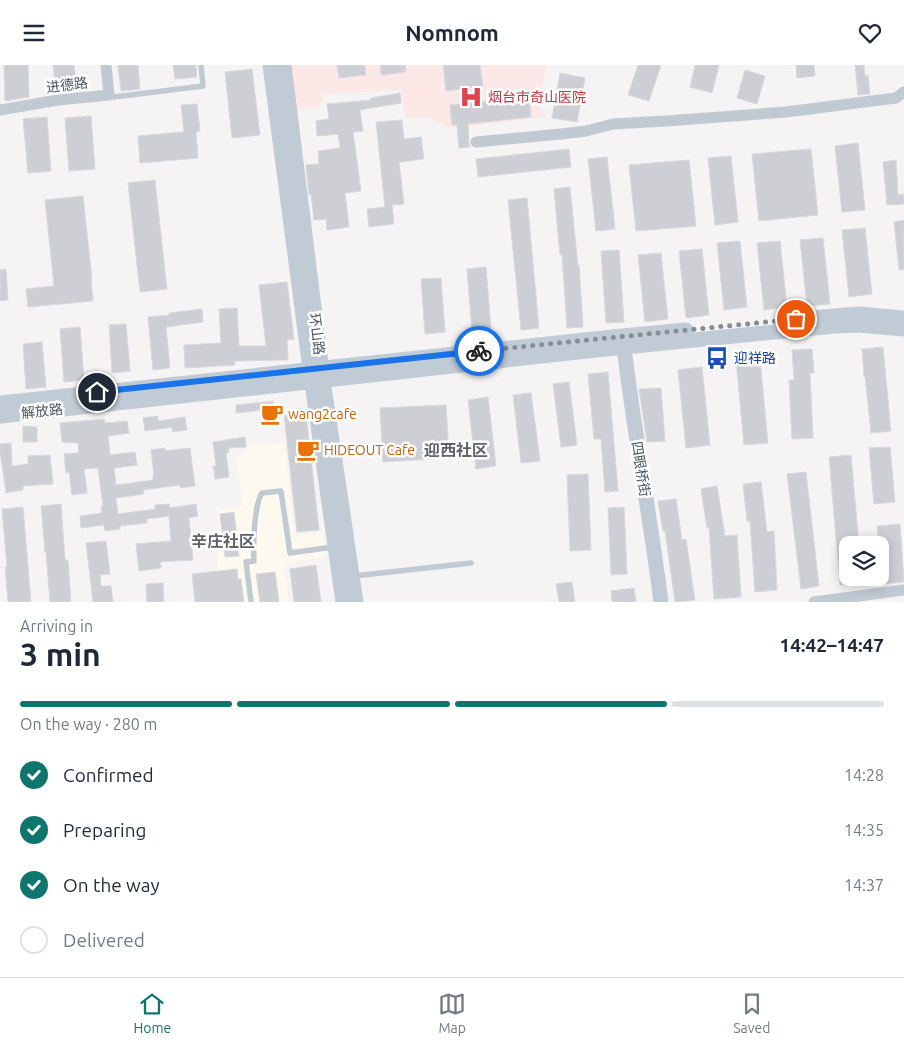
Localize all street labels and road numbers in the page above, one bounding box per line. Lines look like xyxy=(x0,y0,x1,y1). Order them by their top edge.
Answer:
street label: 进德路 xyxy=(45,75,89,95)
street label: 环山路 xyxy=(307,312,327,356)
street label: 解放路 xyxy=(20,401,64,421)
street label: 四眼桥街 xyxy=(629,440,653,498)

